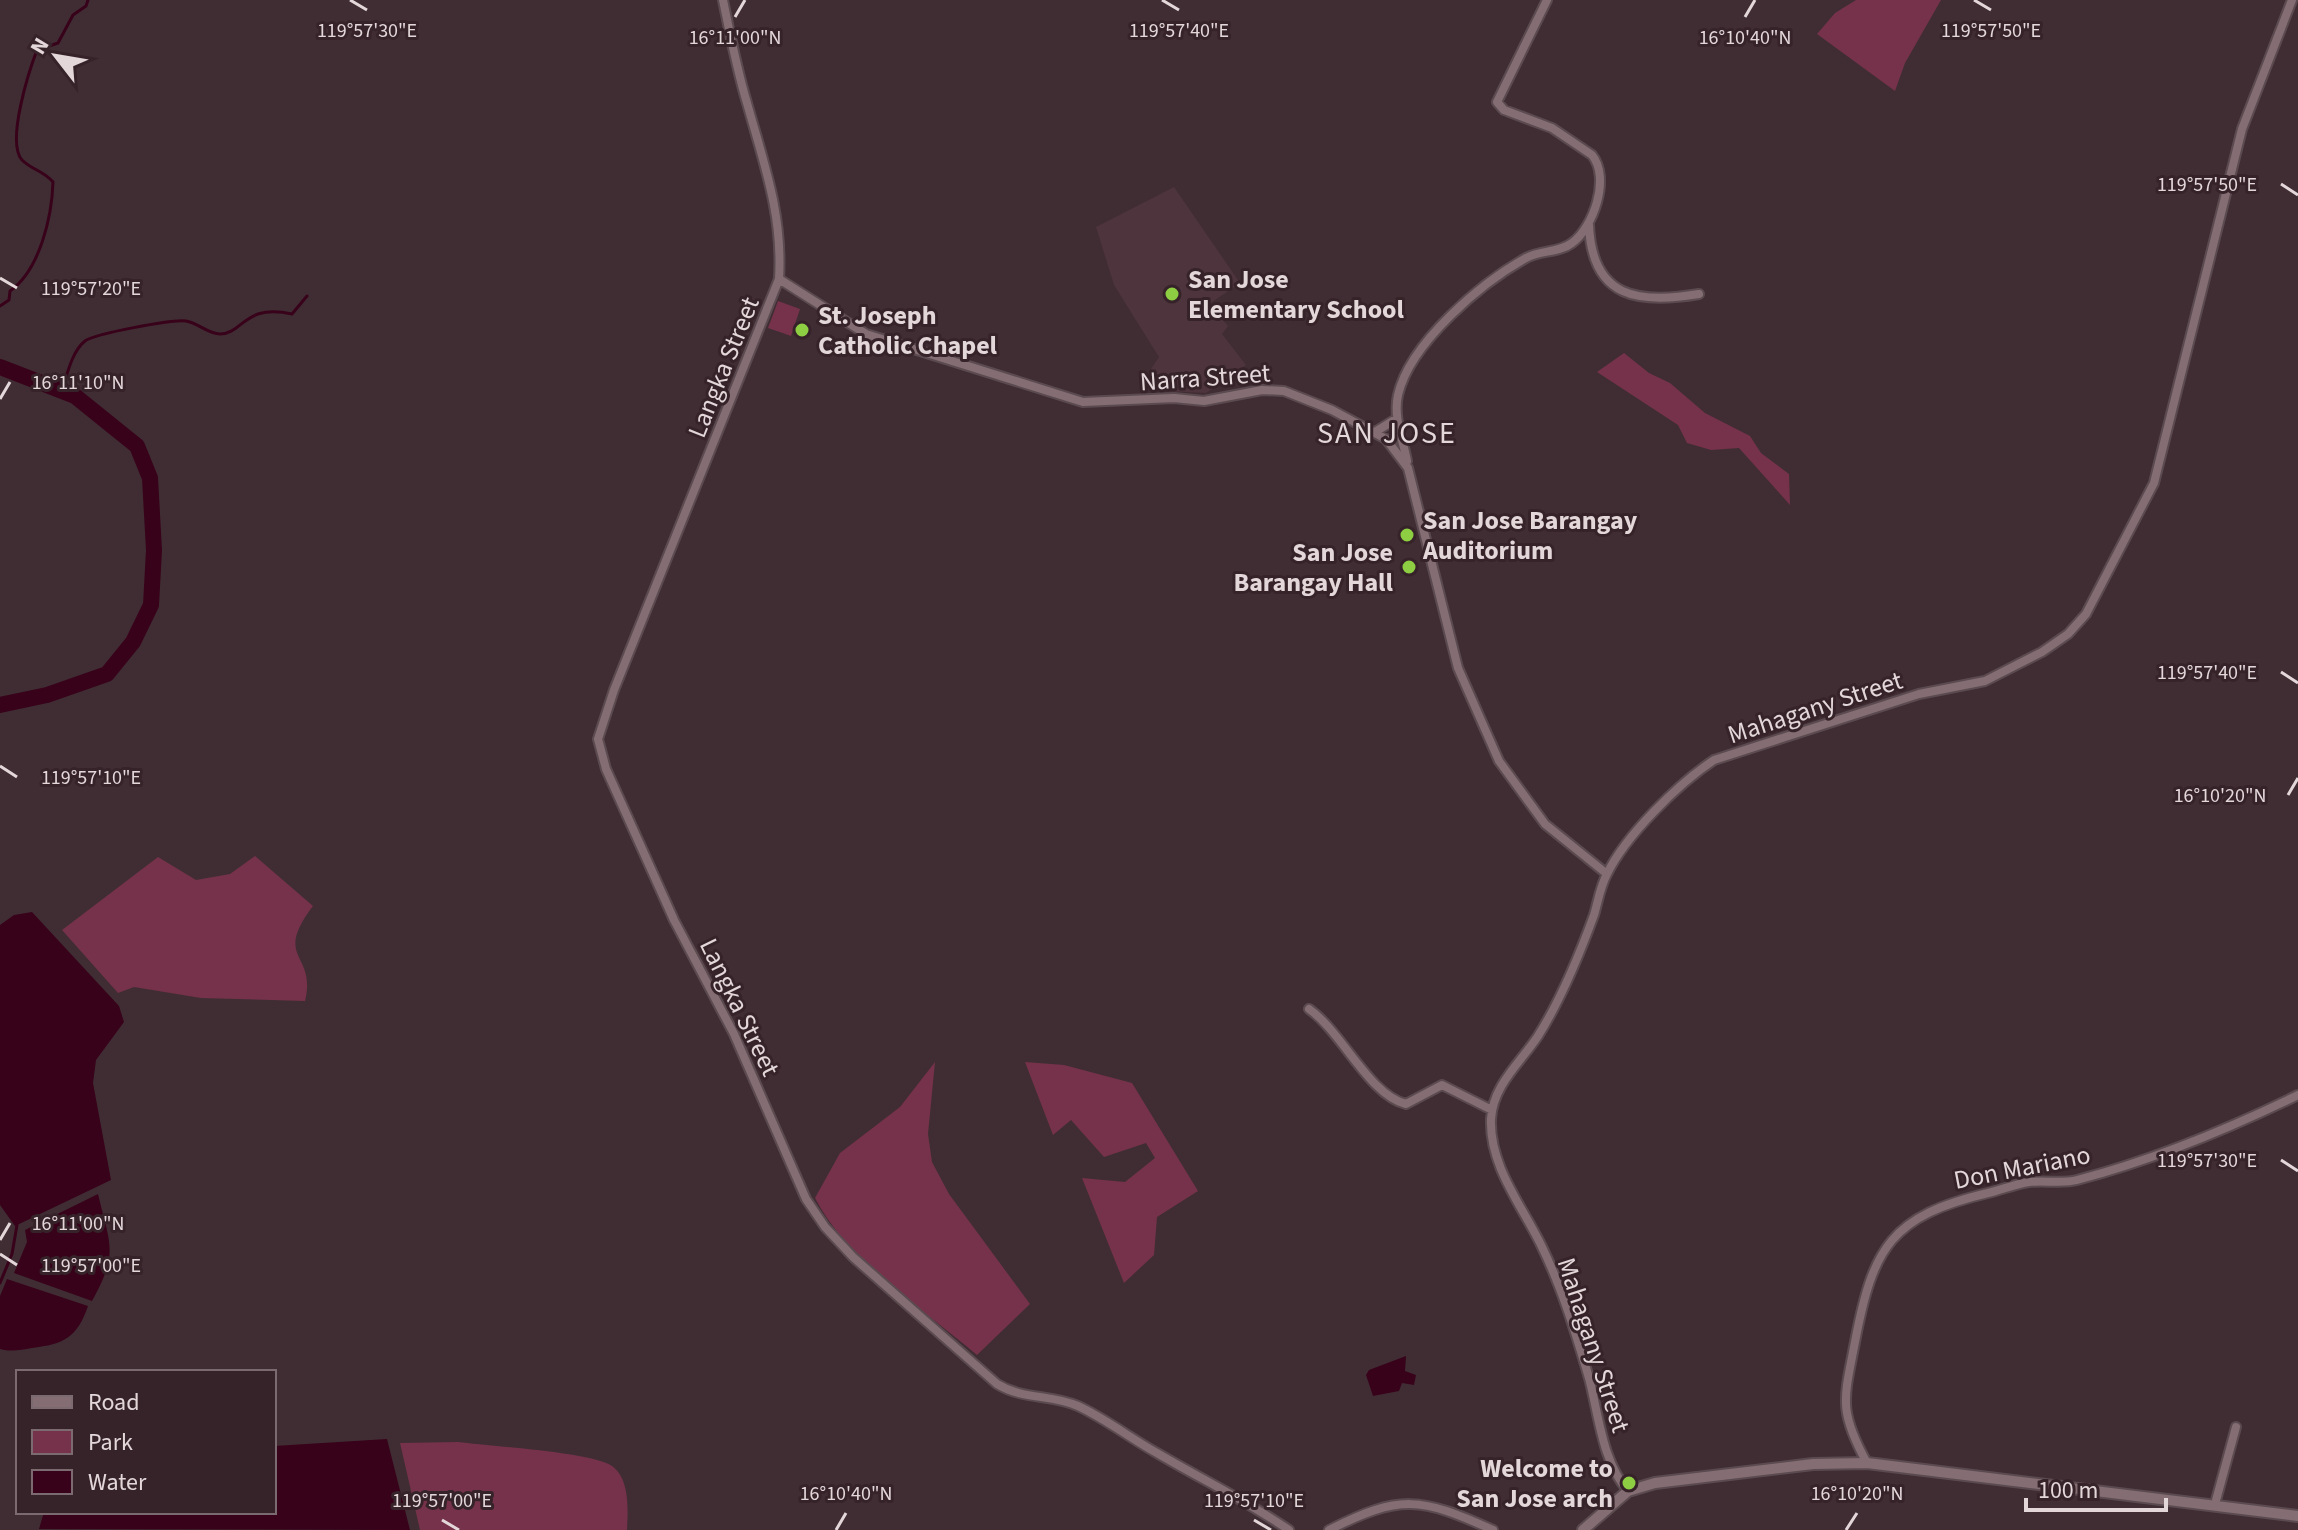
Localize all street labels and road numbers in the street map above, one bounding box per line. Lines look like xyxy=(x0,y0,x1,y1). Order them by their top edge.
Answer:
street label: Langka Street xyxy=(678,291,769,443)
street label: Narra Street xyxy=(1139,354,1272,401)
street label: Mahagany Street xyxy=(1723,662,1907,753)
street label: Langka Street xyxy=(690,932,789,1083)
street label: Don Mariano xyxy=(1951,1136,2094,1199)
street label: Mahagany Street xyxy=(1548,1253,1639,1437)

